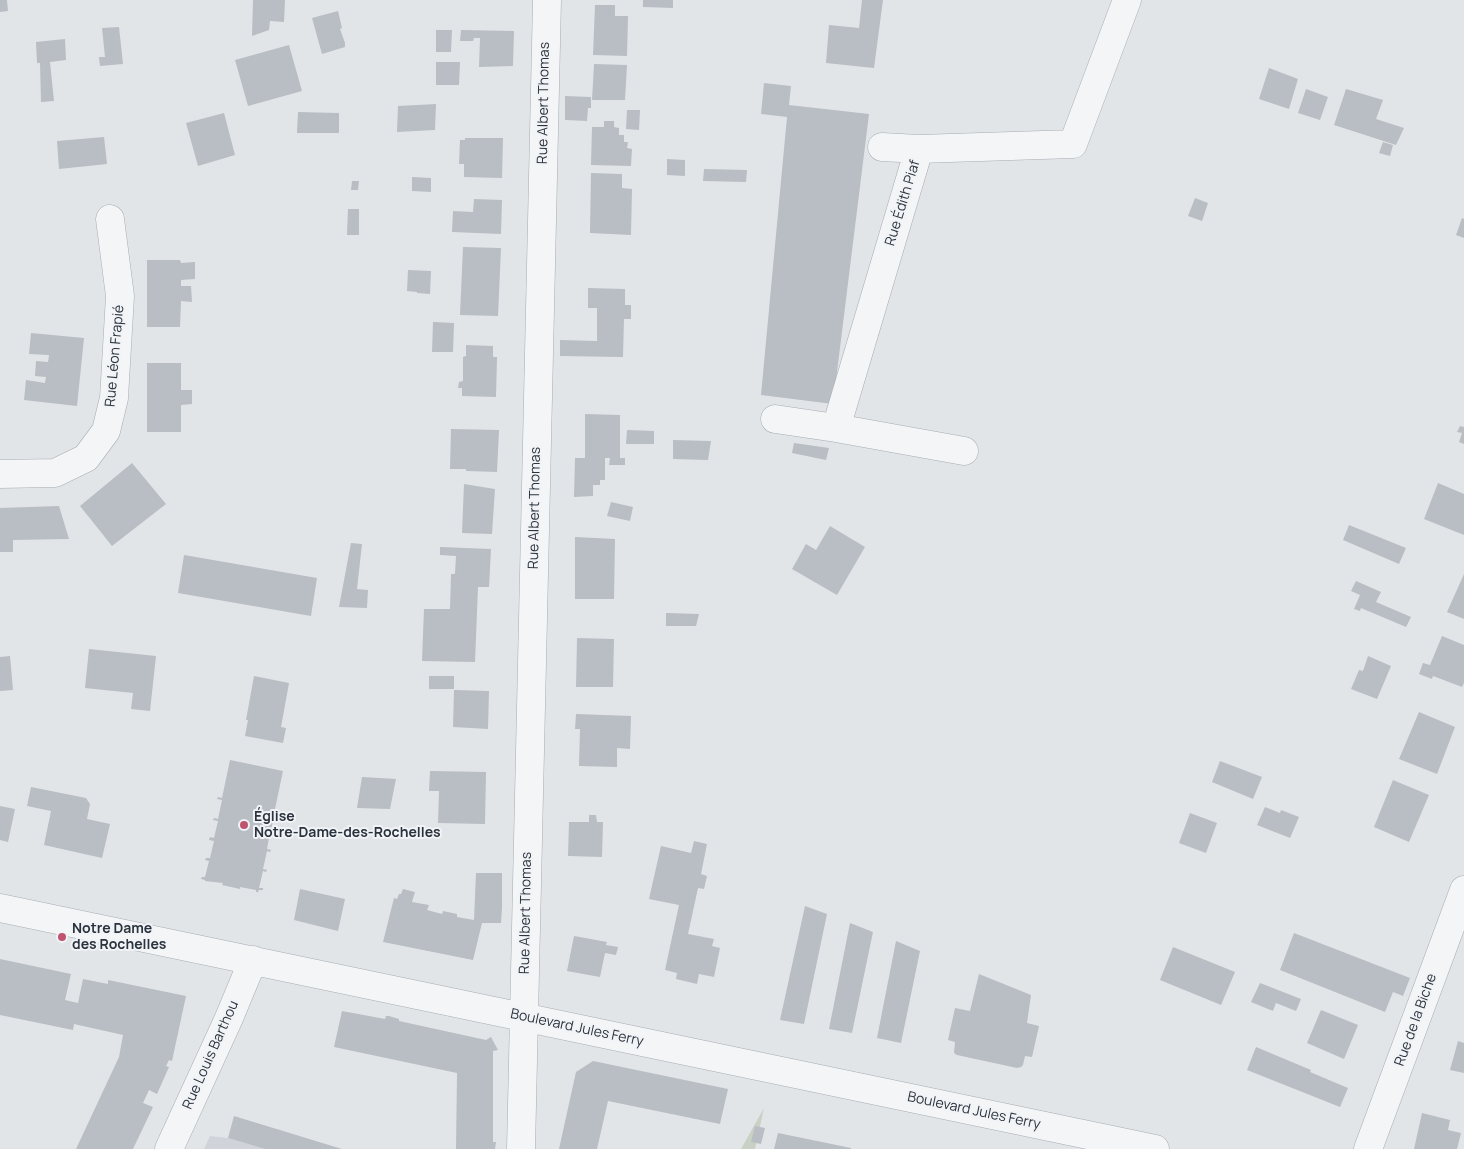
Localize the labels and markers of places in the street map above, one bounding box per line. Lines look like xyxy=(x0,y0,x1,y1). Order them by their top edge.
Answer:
place label: Église Notre-Dame-des-Rochelles xyxy=(254,809,441,842)
marker: Église Notre-Dame-des-Rochelles xyxy=(238,819,250,831)
place label: Notre Dame des Rochelles xyxy=(72,921,166,954)
marker: Notre Dame des Rochelles xyxy=(56,931,68,943)

